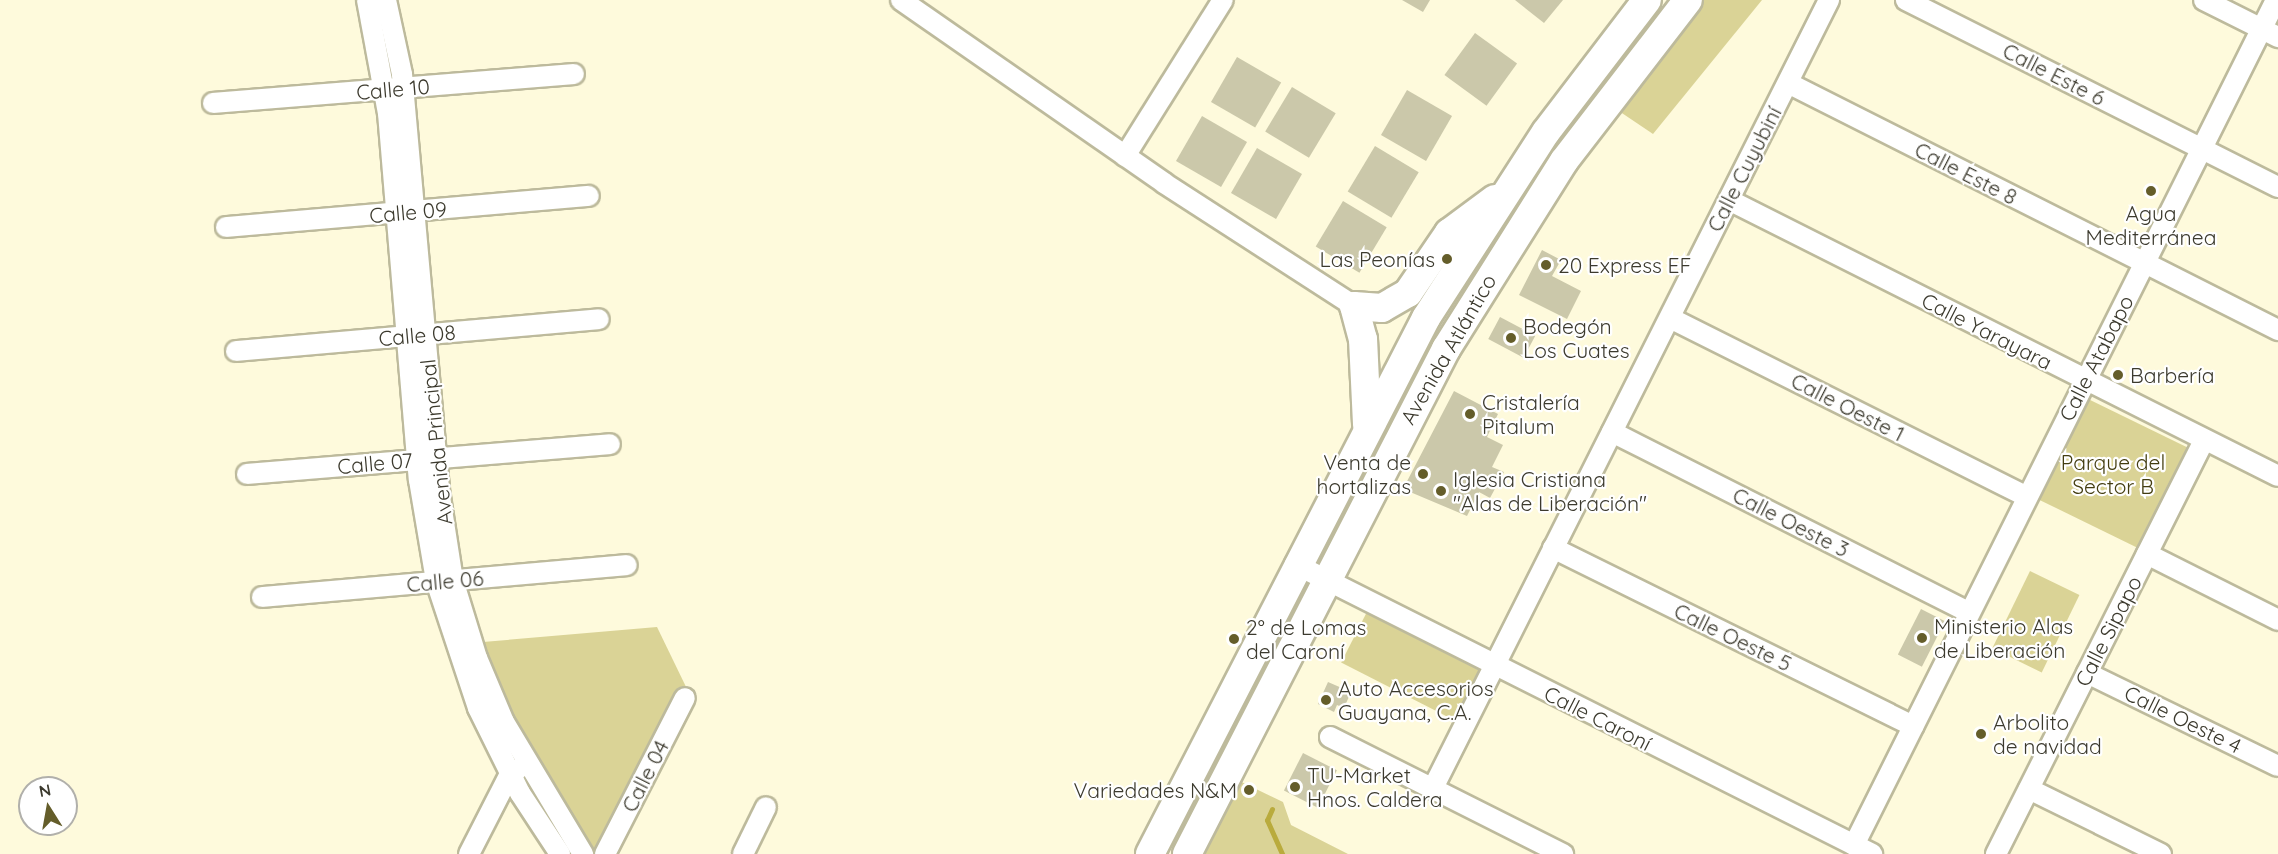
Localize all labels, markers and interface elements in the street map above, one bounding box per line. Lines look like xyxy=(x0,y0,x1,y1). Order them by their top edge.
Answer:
street label: Calle Este 6 xyxy=(1999,38,2109,110)
street label: Calle 10 xyxy=(355,73,431,105)
street label: Calle Cuyubiní xyxy=(1702,102,1786,236)
street label: Calle Este 8 xyxy=(1911,137,2021,209)
marker: Agua Mediterránea xyxy=(2144,184,2158,198)
street label: Calle 09 xyxy=(368,196,448,228)
place label: Agua Mediterránea xyxy=(2086,200,2216,250)
place label: Las Peonías xyxy=(1319,246,1435,272)
marker: Las Peonías xyxy=(1440,252,1454,266)
place label: 20 Express EF xyxy=(1558,252,1691,278)
marker: 20 Express EF xyxy=(1539,258,1553,272)
street label: Avenida Atlántico xyxy=(1395,269,1501,429)
street label: Calle Yarayara xyxy=(1918,287,2056,375)
street label: Calle Atabapo xyxy=(2054,291,2138,425)
place label: Bodegón Los Cuates xyxy=(1523,313,1630,363)
street label: Calle 08 xyxy=(377,319,457,351)
marker: Bodegón Los Cuates xyxy=(1504,331,1518,345)
street label: Avenida Principal xyxy=(415,358,457,526)
place label: Barbería xyxy=(2130,362,2214,388)
street label: Calle Oeste 1 xyxy=(1787,368,1909,446)
marker: Barbería xyxy=(2111,368,2125,382)
place label: Cristalería Pitalum xyxy=(1482,389,1580,439)
marker: Cristalería Pitalum xyxy=(1463,407,1477,421)
street label: Calle 07 xyxy=(336,447,414,479)
place label: Venta de hortalizas xyxy=(1317,449,1411,499)
park label: Parque del Sector B xyxy=(2061,449,2165,499)
place label: Iglesia Cristiana "Alas de Liberación" xyxy=(1453,466,1647,516)
marker: Venta de hortalizas xyxy=(1416,467,1430,481)
street label: Calle Oeste 3 xyxy=(1729,482,1853,562)
marker: Iglesia Cristiana "Alas de Liberación" xyxy=(1434,484,1448,498)
street label: Calle 06 xyxy=(405,565,485,597)
street label: Calle Sipapo xyxy=(2069,572,2147,690)
street label: Calle Oeste 5 xyxy=(1670,598,1796,676)
place label: Ministerio Alas de Liberación xyxy=(1934,613,2073,663)
place label: 2° de Lomas del Caroní xyxy=(1246,614,1366,664)
marker: Ministerio Alas de Liberación xyxy=(1915,631,1929,645)
marker: 2° de Lomas del Caroní xyxy=(1227,632,1241,646)
place label: Auto Accesorios Guayana, C.A. xyxy=(1338,675,1494,725)
street label: Calle Caroní xyxy=(1540,680,1656,756)
street label: Calle Oeste 4 xyxy=(2120,680,2246,758)
marker: Auto Accesorios Guayana, C.A. xyxy=(1319,693,1333,707)
place label: Arbolito de navidad xyxy=(1993,709,2102,759)
marker: Arbolito de navidad xyxy=(1974,727,1988,741)
street label: Calle 04 xyxy=(616,736,674,816)
place label: TU-Market Hnos. Caldera xyxy=(1307,762,1443,812)
north arrow xyxy=(18,776,78,836)
place label: Variedades N&M xyxy=(1074,777,1237,803)
text: N xyxy=(37,779,53,801)
marker: TU-Market Hnos. Caldera xyxy=(1288,780,1302,794)
marker: Variedades N&M xyxy=(1242,783,1256,797)

